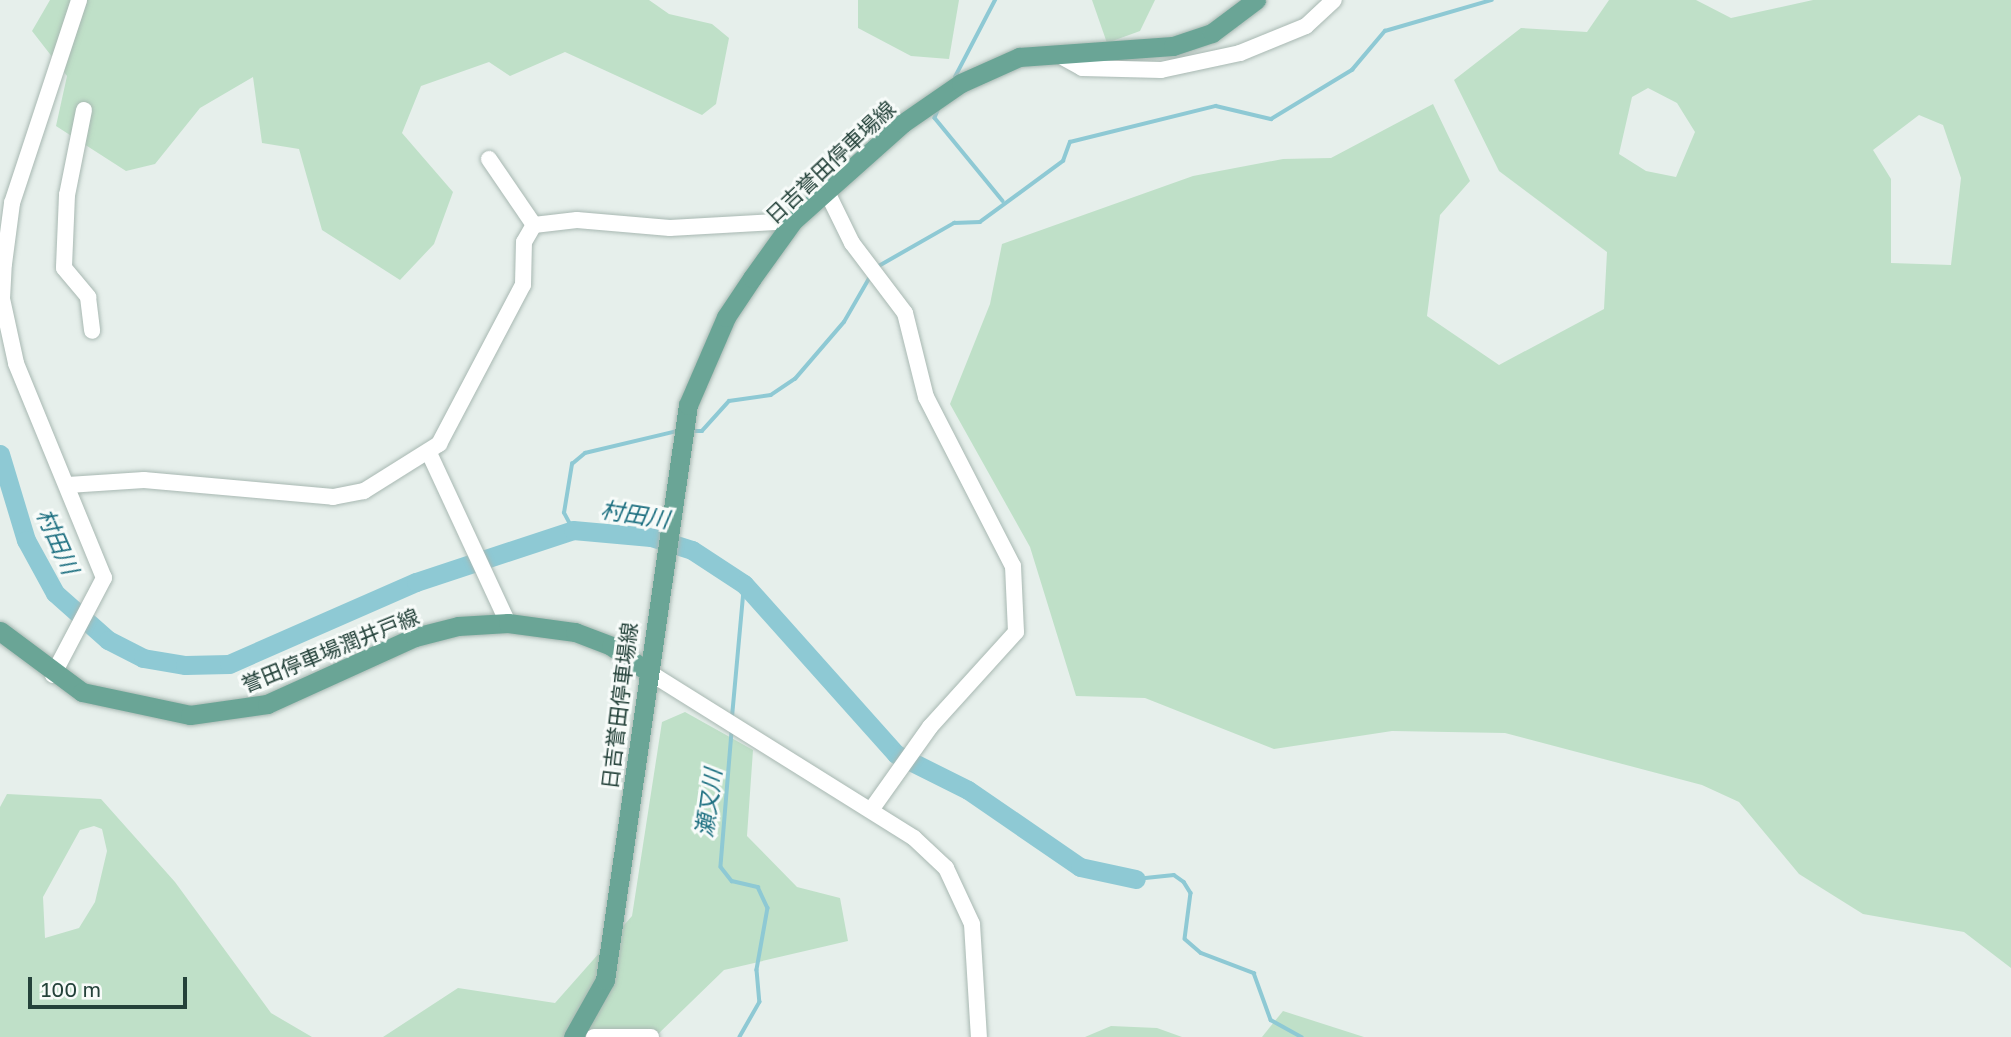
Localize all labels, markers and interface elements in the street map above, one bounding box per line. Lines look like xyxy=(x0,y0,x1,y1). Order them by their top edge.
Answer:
street label: 日吉誉田停車場線 xyxy=(760,95,900,229)
water label: 村田川 xyxy=(599,495,671,533)
water label: 村田川 xyxy=(31,504,85,578)
street label: 誉田停車場潤井戸線 xyxy=(238,603,422,697)
street label: 日吉誉田停車場線 xyxy=(596,621,642,791)
water label: 瀬又川 xyxy=(690,767,726,839)
scale bar xyxy=(32,964,191,1008)
text: 100 m xyxy=(41,976,101,1002)

